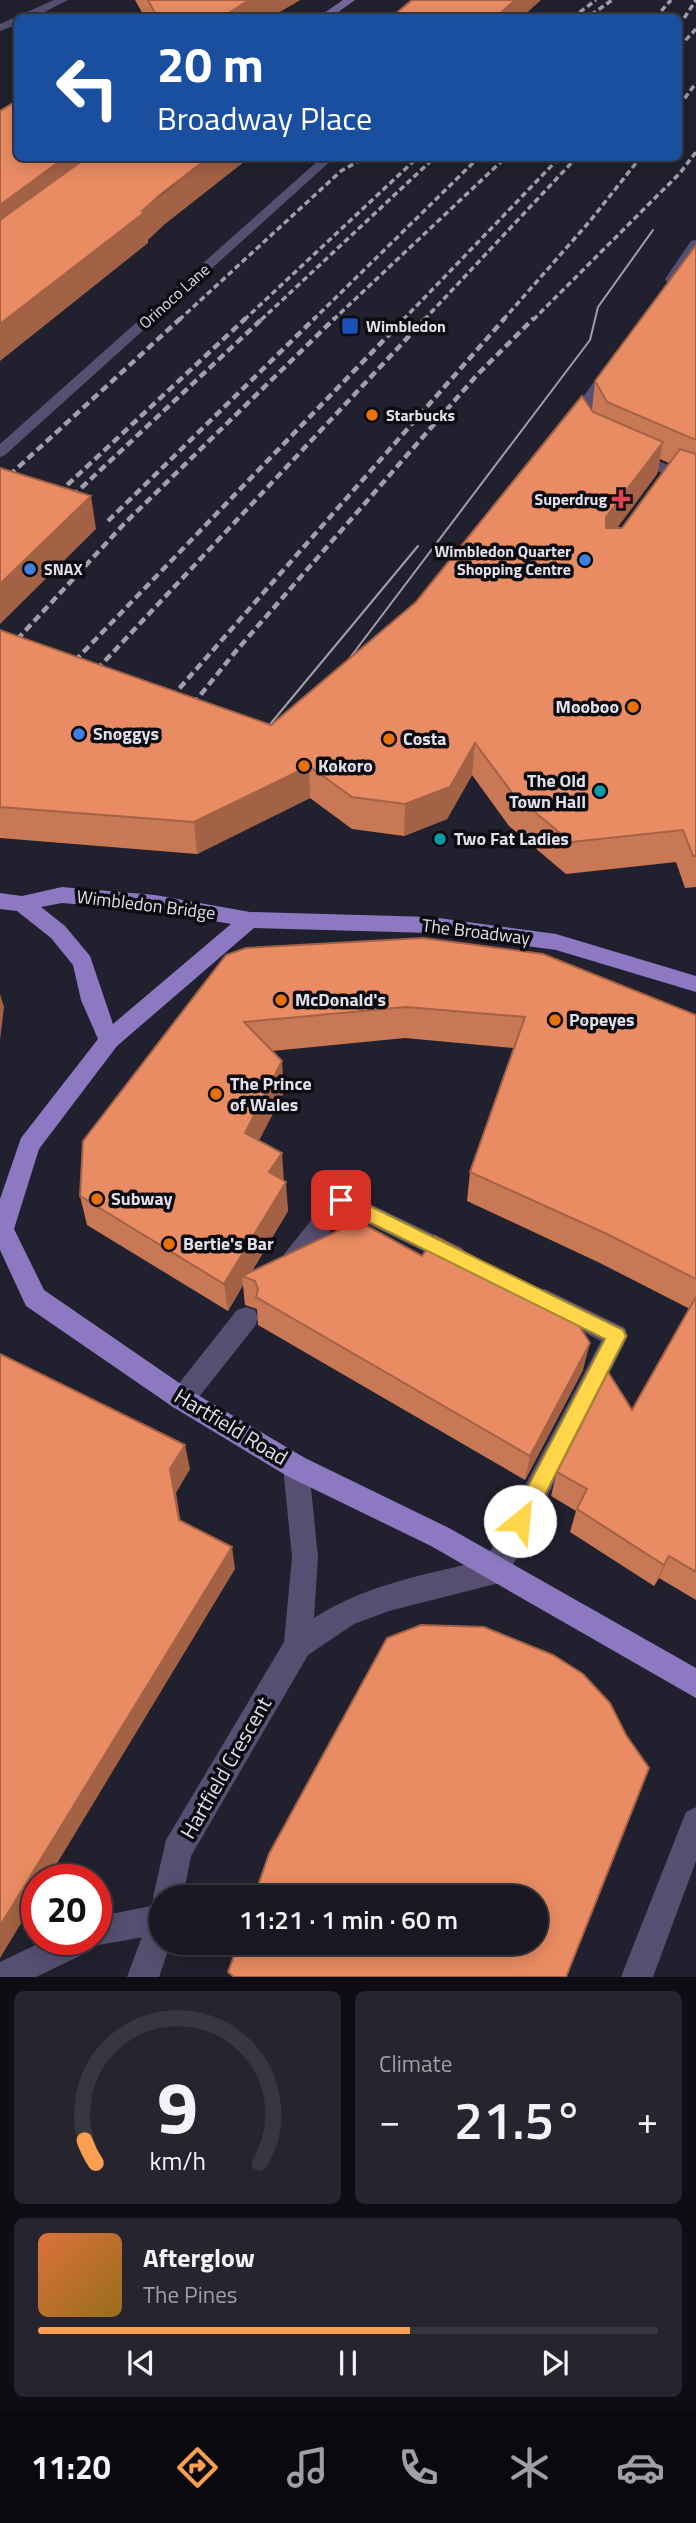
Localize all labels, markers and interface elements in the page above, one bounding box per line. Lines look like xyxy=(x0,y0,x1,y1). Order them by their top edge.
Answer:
text: 20 m xyxy=(157,26,264,101)
icon: left xyxy=(42,42,133,133)
text: Broadway Place xyxy=(157,94,372,142)
street label: Orinoco Lane xyxy=(133,258,215,334)
place label: Wimbledon xyxy=(366,314,446,338)
marker: Wimbledon xyxy=(340,316,360,336)
place label: Starbucks xyxy=(386,403,455,427)
marker: Starbucks xyxy=(364,407,380,423)
place label: Superdrug xyxy=(535,487,607,511)
marker: Superdrug xyxy=(613,491,629,507)
place label: Wimbledon Quarter Shopping Centre xyxy=(434,539,571,581)
marker: Wimbledon Quarter Shopping Centre xyxy=(577,552,593,568)
place label: SNAX xyxy=(44,557,83,581)
marker: SNAX xyxy=(22,561,38,577)
place label: Mooboo xyxy=(556,693,619,720)
marker: Mooboo xyxy=(625,699,641,715)
place label: Snoggys xyxy=(93,720,159,747)
place label: Costa xyxy=(403,725,446,752)
marker: Snoggys xyxy=(71,726,87,742)
marker: Costa xyxy=(381,731,397,747)
place label: Kokoro xyxy=(318,752,373,779)
marker: Kokoro xyxy=(296,758,312,774)
place label: The Old Town Hall xyxy=(509,767,586,815)
marker: The Old Town Hall xyxy=(592,783,608,799)
place label: Two Fat Ladies xyxy=(454,825,569,852)
marker: Two Fat Ladies xyxy=(432,831,448,847)
street label: Wimbledon Bridge xyxy=(75,883,217,926)
street label: The Broadway xyxy=(421,911,532,952)
place label: McDonald's xyxy=(295,986,386,1013)
marker: McDonald's xyxy=(273,992,289,1008)
place label: Popeyes xyxy=(569,1006,635,1033)
marker: Popeyes xyxy=(547,1012,563,1028)
place label: The Prince of Wales xyxy=(230,1070,312,1118)
marker: The Prince of Wales xyxy=(208,1086,224,1102)
pin xyxy=(311,1170,371,1230)
icon: arrive xyxy=(322,1181,360,1219)
place label: Subway xyxy=(111,1185,173,1212)
marker: Subway xyxy=(89,1191,105,1207)
place label: Bertie's Bar xyxy=(183,1230,274,1257)
marker: Bertie's Bar xyxy=(161,1236,177,1252)
street label: Hartfield Road xyxy=(169,1380,294,1473)
position arrow xyxy=(483,1484,557,1558)
street label: Hartfield Crescent xyxy=(172,1690,279,1844)
speed limit sign: 20 xyxy=(21,1864,112,1955)
text: 11:21 · 1 min · 60 m xyxy=(239,1900,458,1939)
text: Climate xyxy=(379,2046,452,2081)
text: 9 xyxy=(157,2052,198,2162)
text: 21.5° xyxy=(454,2080,583,2159)
text: − xyxy=(379,2091,400,2149)
text: + xyxy=(637,2091,658,2149)
text: km/h xyxy=(149,2142,206,2180)
text: Afterglow xyxy=(143,2238,255,2277)
text: The Pines xyxy=(143,2277,237,2312)
icon: previous xyxy=(122,2344,160,2382)
icon: pause xyxy=(329,2344,367,2382)
icon: next xyxy=(536,2344,574,2382)
text: 11:20 xyxy=(31,2443,111,2491)
icon: directions xyxy=(173,2443,222,2492)
icon: music xyxy=(283,2443,332,2492)
icon: phone xyxy=(394,2443,443,2492)
icon: climate xyxy=(505,2443,554,2492)
icon: car xyxy=(616,2443,665,2492)

